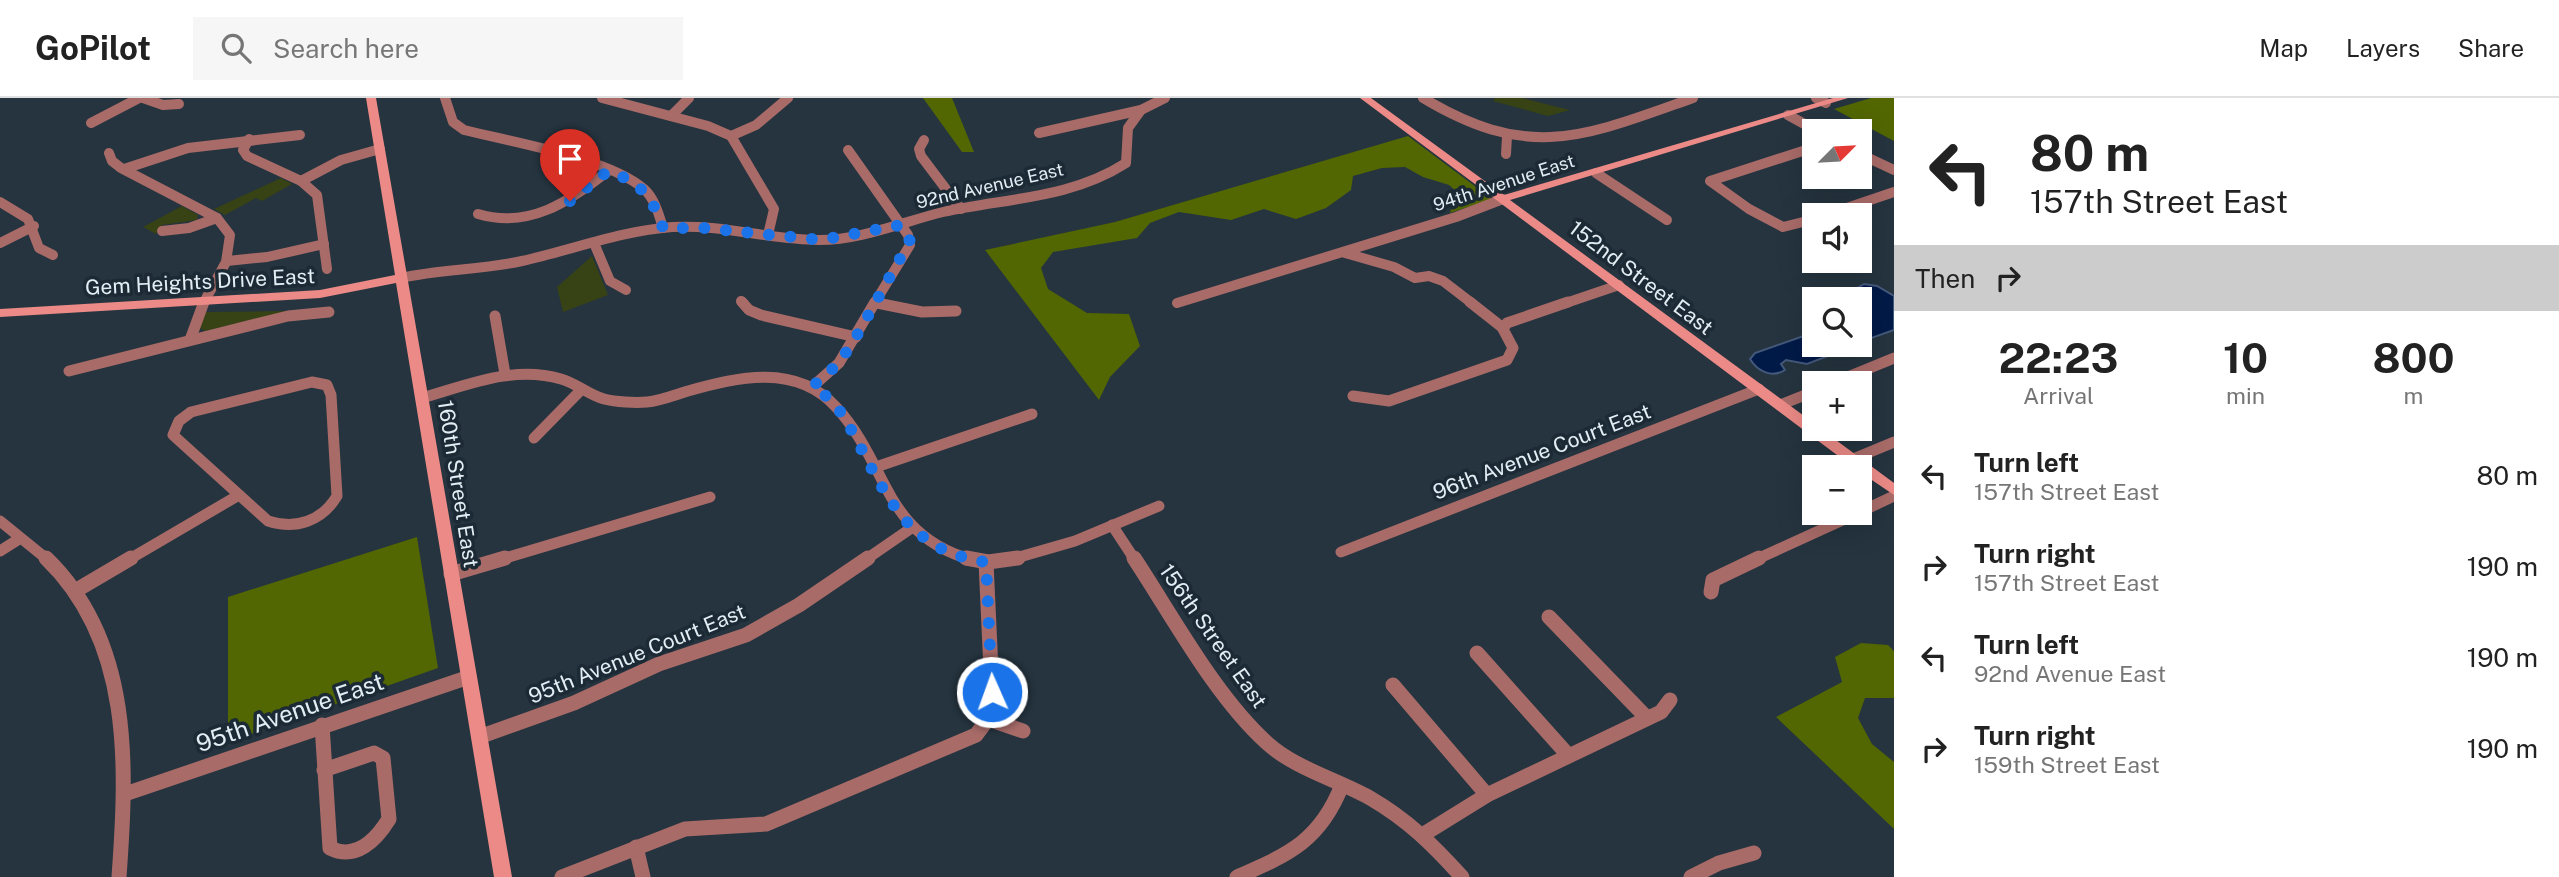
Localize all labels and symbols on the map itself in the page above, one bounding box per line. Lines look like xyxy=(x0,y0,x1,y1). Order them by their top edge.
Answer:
north arrow xyxy=(1802,119,1872,189)
pin xyxy=(540,129,600,201)
street label: 94th Avenue East xyxy=(1431,150,1577,215)
street label: 92nd Avenue East xyxy=(914,158,1066,213)
street label: 152nd Street East xyxy=(1564,215,1718,340)
street label: Gem Heights Drive East xyxy=(84,263,316,300)
street label: 160th Street East xyxy=(433,398,484,569)
street label: 96th Avenue Court East xyxy=(1429,398,1654,505)
street label: 156th Street East xyxy=(1154,559,1272,712)
street label: 95th Avenue Court East xyxy=(525,599,749,709)
position arrow xyxy=(955,655,1029,729)
street label: 95th Avenue East xyxy=(192,667,387,757)

